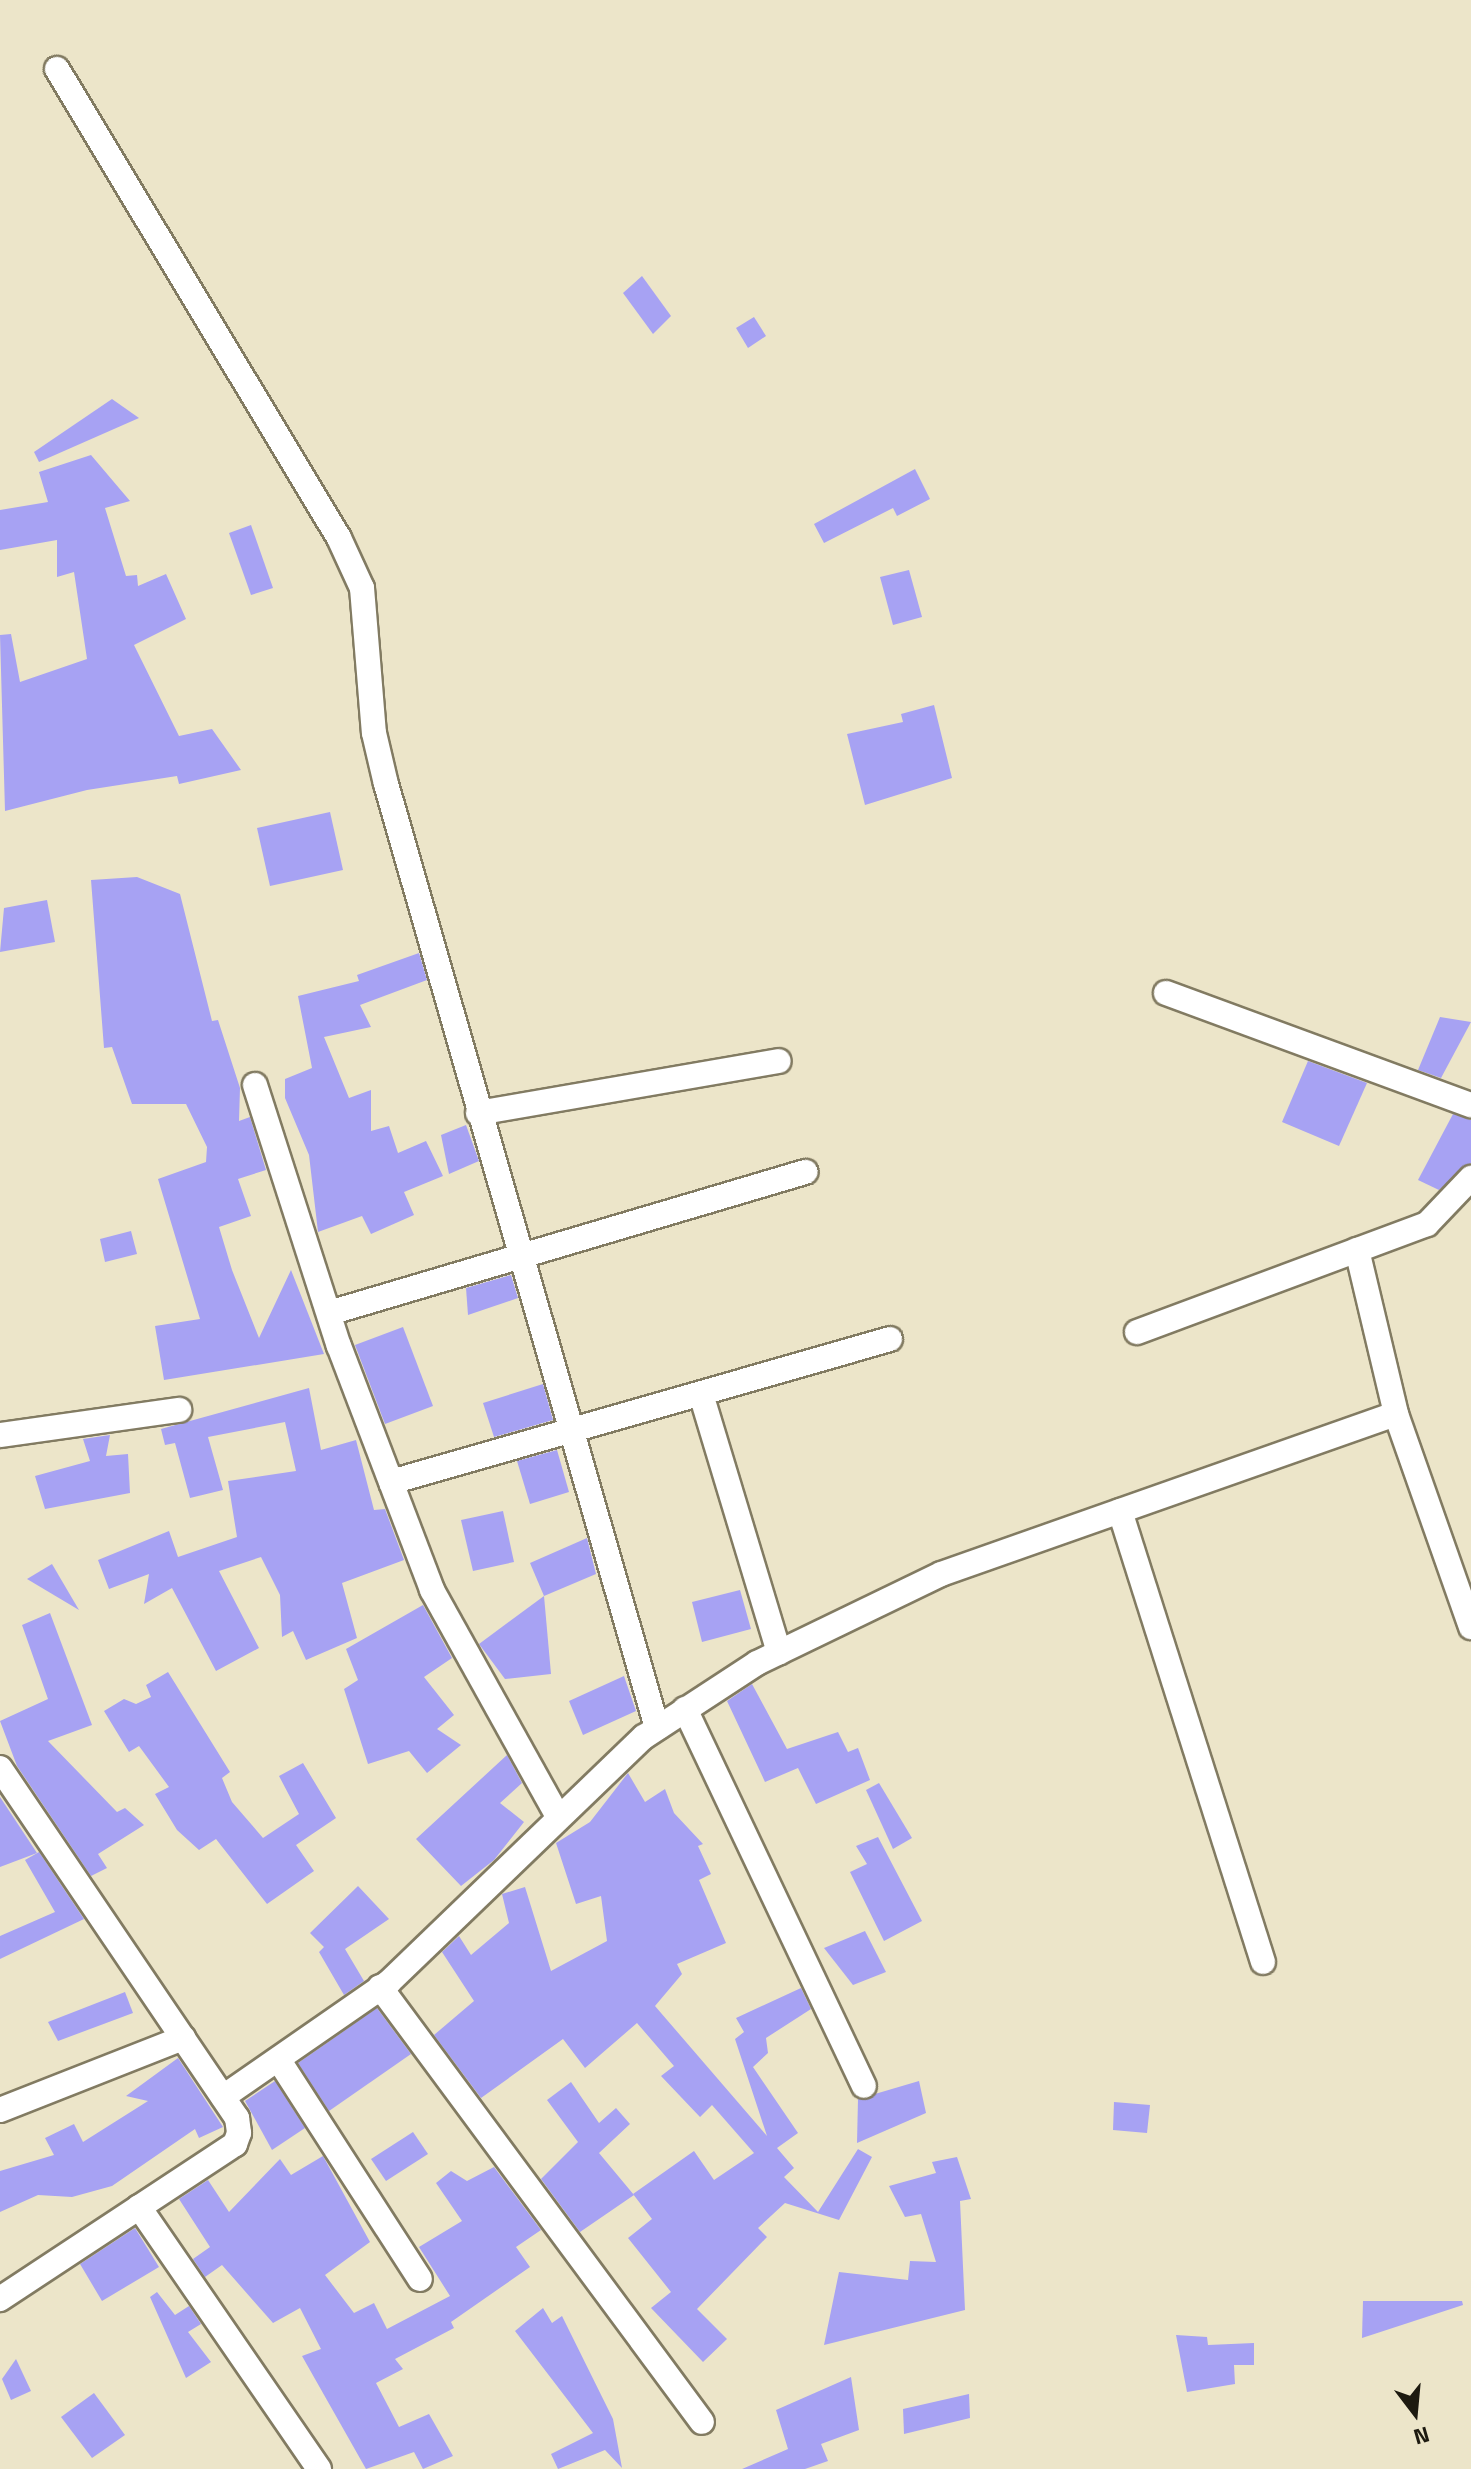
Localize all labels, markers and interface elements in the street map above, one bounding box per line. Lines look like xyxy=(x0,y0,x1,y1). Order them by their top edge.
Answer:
north arrow xyxy=(1375,2373,1455,2453)
text: N xyxy=(1410,2418,1434,2455)

